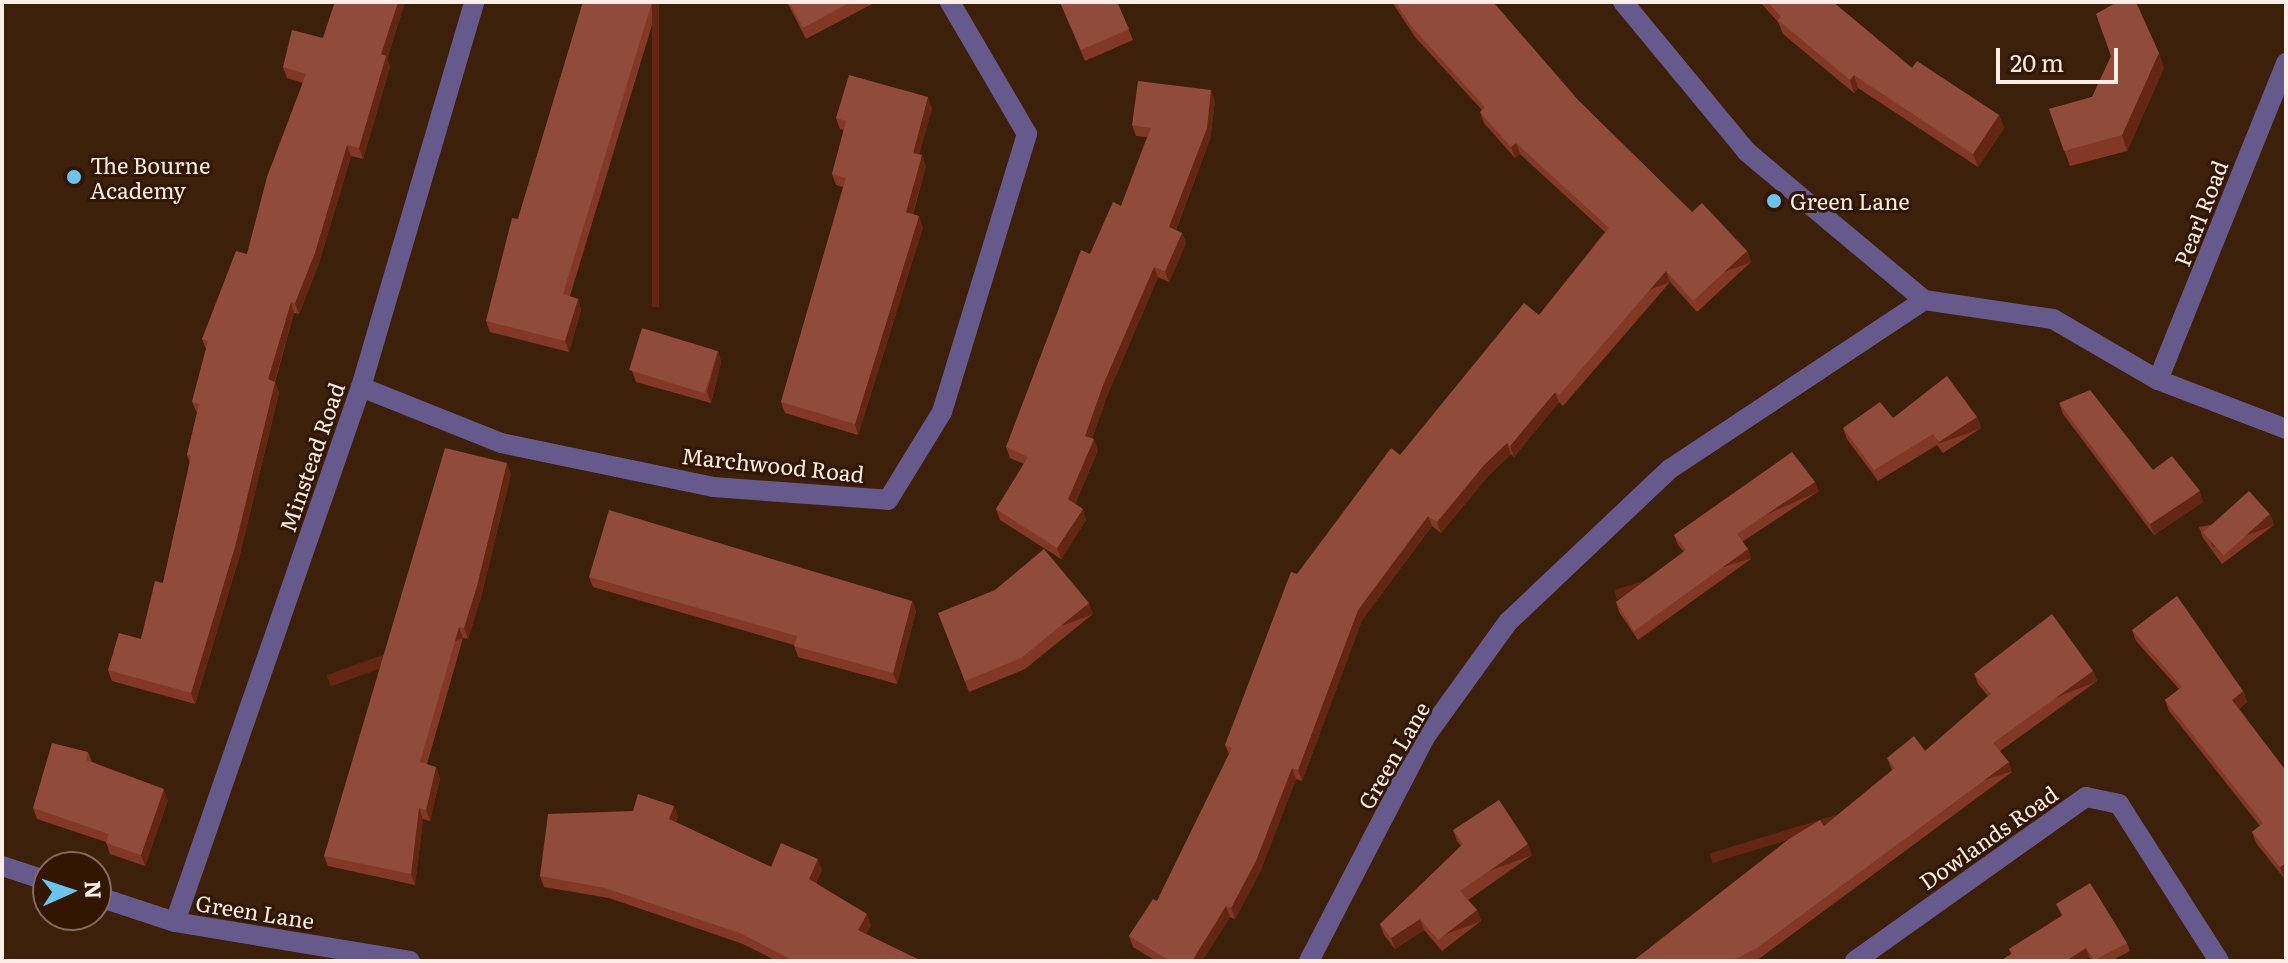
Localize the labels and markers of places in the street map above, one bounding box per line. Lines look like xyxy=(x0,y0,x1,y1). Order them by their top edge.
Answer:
place label: The Bourne Academy xyxy=(90,151,210,202)
marker: The Bourne Academy xyxy=(65,168,83,186)
place label: Green Lane xyxy=(1790,188,1910,214)
marker: Green Lane xyxy=(1765,192,1783,210)

